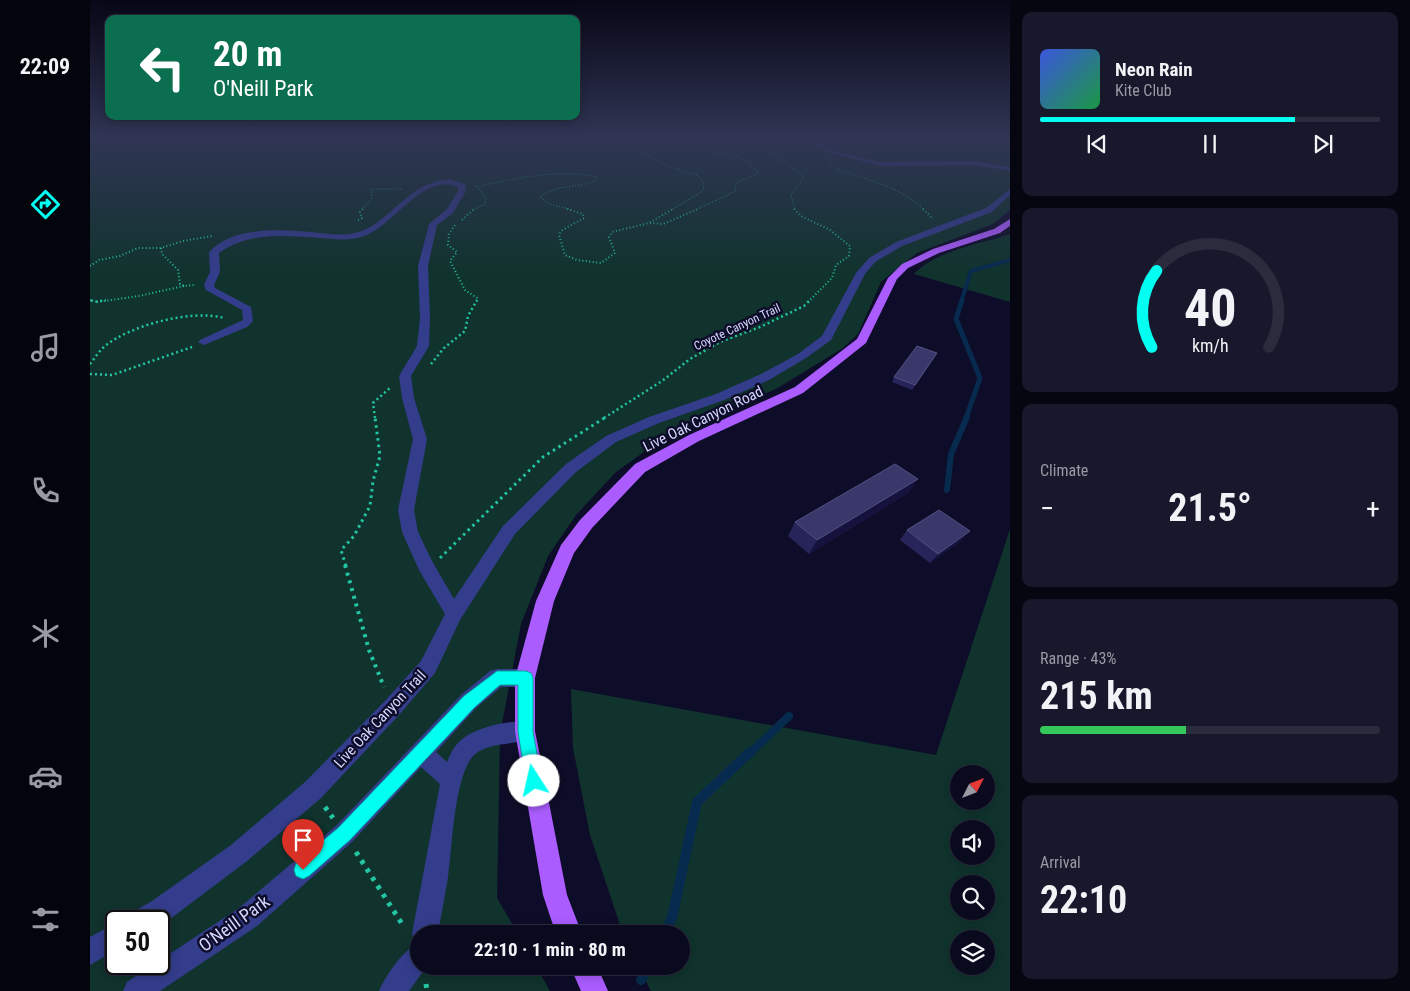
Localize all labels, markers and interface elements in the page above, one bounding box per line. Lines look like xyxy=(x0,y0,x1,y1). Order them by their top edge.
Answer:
text: 20 m xyxy=(213,34,282,75)
icon: left xyxy=(130,35,195,100)
text: 22:09 xyxy=(20,54,70,79)
text: Neon Rain xyxy=(1115,58,1193,81)
text: O'Neill Park xyxy=(213,76,313,101)
text: Kite Club xyxy=(1115,81,1172,100)
icon: previous xyxy=(1083,130,1111,158)
icon: pause xyxy=(1196,130,1224,158)
icon: next xyxy=(1309,130,1337,158)
icon: directions xyxy=(28,187,63,222)
text: 40 xyxy=(1184,278,1236,339)
street label: Coyote Canyon Trail xyxy=(692,301,782,353)
icon: music xyxy=(28,330,63,365)
text: km/h xyxy=(1192,335,1228,356)
street label: Live Oak Canyon Road xyxy=(640,382,766,456)
text: Climate xyxy=(1040,461,1088,480)
icon: phone xyxy=(28,473,63,508)
text: 21.5° xyxy=(1168,486,1252,530)
text: − xyxy=(1040,492,1054,525)
text: + xyxy=(1366,492,1380,525)
icon: climate xyxy=(28,616,63,651)
text: Range · 43% xyxy=(1040,649,1116,668)
street label: Live Oak Canyon Trail xyxy=(330,667,430,771)
text: 215 km xyxy=(1040,674,1153,718)
position arrow xyxy=(507,754,559,806)
icon: car xyxy=(28,759,63,794)
north arrow xyxy=(950,765,995,810)
map controls xyxy=(950,765,995,975)
pin xyxy=(282,819,324,870)
button: sound xyxy=(950,820,995,865)
icon: arrive xyxy=(289,826,317,854)
text: Arrival xyxy=(1040,853,1081,872)
button: search xyxy=(950,875,995,920)
text: 22:10 xyxy=(1040,878,1127,922)
street label: O'Neill Park xyxy=(195,890,273,956)
icon: filters xyxy=(28,902,63,937)
speed limit sign: 50 xyxy=(105,910,170,975)
button: layers xyxy=(950,930,995,975)
text: 22:10 · 1 min · 80 m xyxy=(474,938,626,961)

